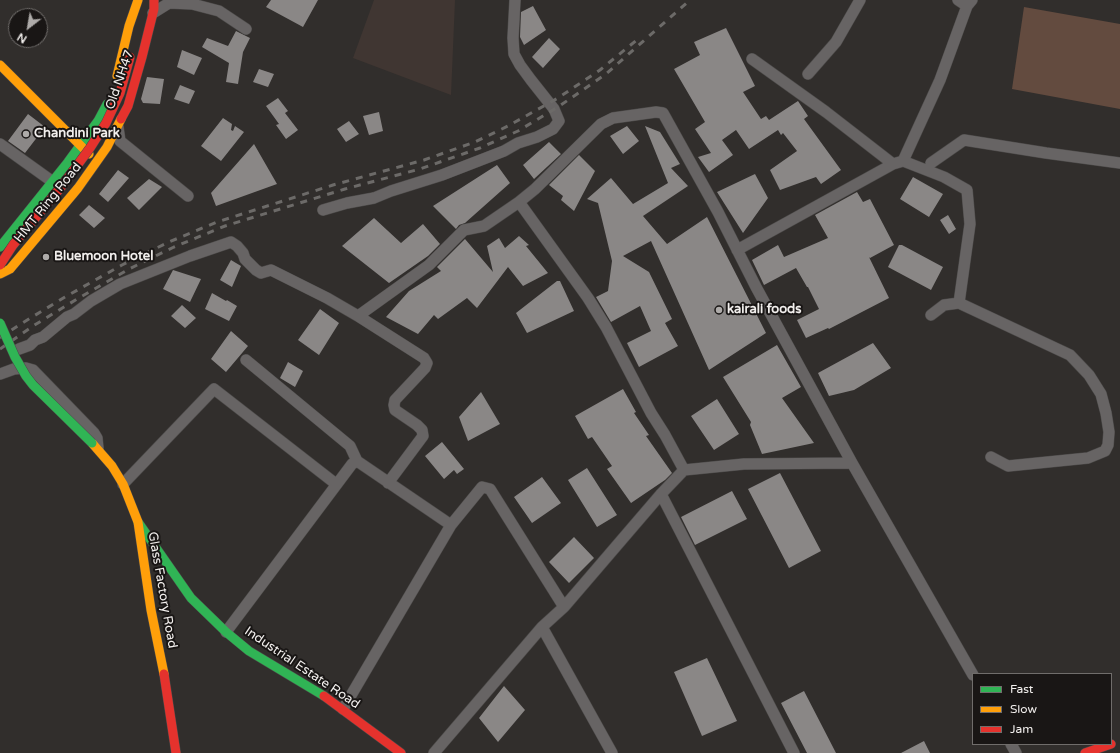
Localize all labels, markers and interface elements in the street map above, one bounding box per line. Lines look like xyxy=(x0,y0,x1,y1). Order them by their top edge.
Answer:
north arrow xyxy=(8,8,48,48)
text: N xyxy=(15,30,29,46)
street label: Old NH47 xyxy=(103,48,137,112)
place label: Chandini Park xyxy=(34,126,120,142)
marker: Chandini Park xyxy=(21,129,31,139)
street label: HMT Ring Road xyxy=(11,160,85,246)
place label: Bluemoon Hotel xyxy=(54,249,153,265)
marker: Bluemoon Hotel xyxy=(41,252,51,262)
place label: kairali foods xyxy=(727,302,801,318)
marker: kairali foods xyxy=(714,305,724,315)
street label: Glass Factory Road xyxy=(144,530,180,650)
street label: Industrial Estate Road xyxy=(241,624,363,712)
legend xyxy=(972,673,1112,745)
text: Fast xyxy=(1010,682,1033,696)
text: Slow xyxy=(1010,702,1037,716)
text: Jam xyxy=(1010,722,1033,736)

